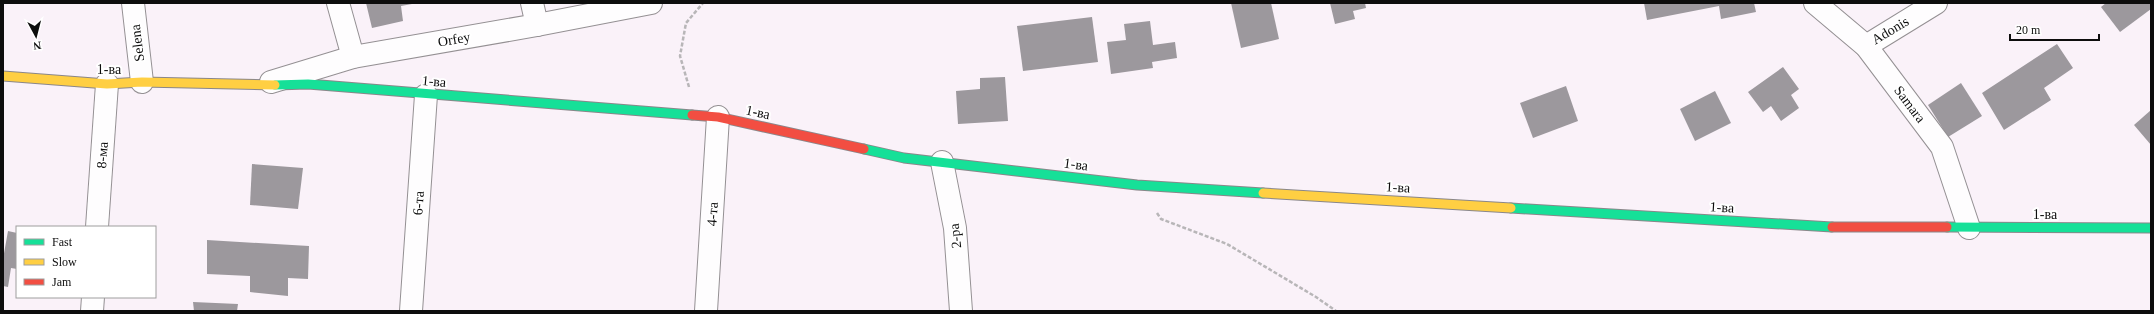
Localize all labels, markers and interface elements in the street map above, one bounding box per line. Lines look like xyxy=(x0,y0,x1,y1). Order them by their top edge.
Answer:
street label: Adonis xyxy=(1869,14,1911,47)
north arrow xyxy=(16,16,56,56)
scale bar xyxy=(2010,16,2099,42)
street label: Selena xyxy=(128,23,147,62)
text: 20 m xyxy=(2016,23,2041,37)
street label: Orfey xyxy=(437,29,471,50)
text: N xyxy=(32,39,42,52)
street label: 1-ва xyxy=(97,62,122,77)
street label: 1-ва xyxy=(421,73,447,90)
street label: Samara xyxy=(1891,83,1929,126)
street label: 1-ва xyxy=(744,103,772,123)
street label: 8-ма xyxy=(94,140,111,169)
street label: 1-ва xyxy=(1063,156,1090,174)
street label: 1-ва xyxy=(1385,179,1411,196)
street label: 6-та xyxy=(410,190,427,216)
street label: 1-ва xyxy=(1709,199,1735,216)
street label: 4-та xyxy=(704,201,721,227)
street label: 1-ва xyxy=(2033,207,2058,222)
street label: 2-ра xyxy=(947,222,964,249)
legend xyxy=(16,226,156,298)
text: Fast xyxy=(52,235,73,249)
text: Slow xyxy=(52,255,77,269)
text: Jam xyxy=(52,275,72,289)

